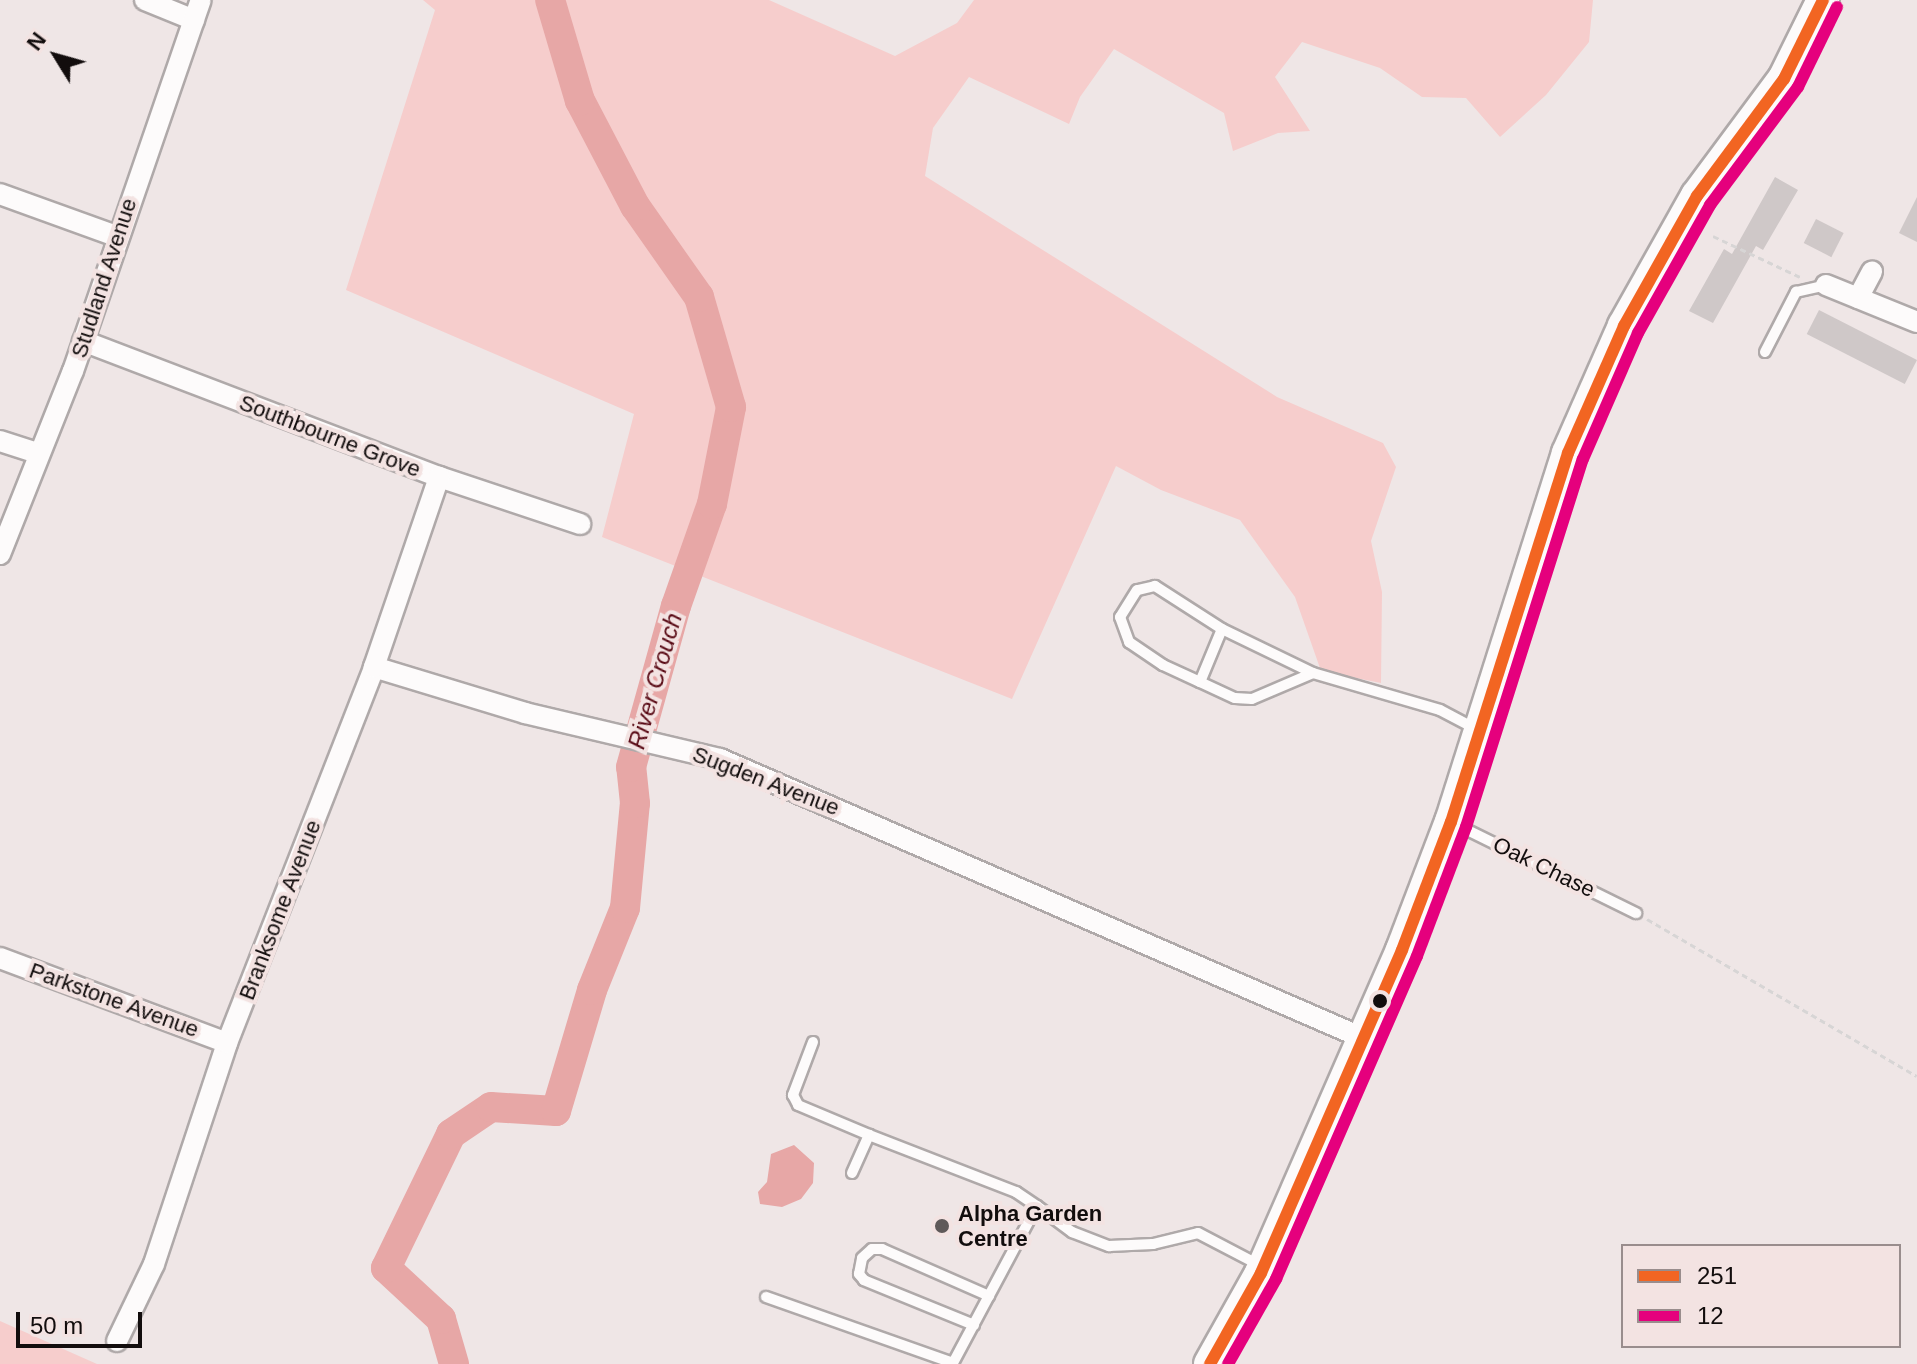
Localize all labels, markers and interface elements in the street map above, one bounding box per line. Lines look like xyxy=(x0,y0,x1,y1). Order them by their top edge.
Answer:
north arrow xyxy=(16,16,96,96)
text: N xyxy=(22,27,51,55)
street label: Studland Avenue xyxy=(66,194,142,362)
street label: Southbourne Grove xyxy=(236,389,424,483)
water label: River Crouch xyxy=(622,610,688,752)
street label: Sugden Avenue xyxy=(688,741,844,821)
street label: Branksome Avenue xyxy=(233,816,327,1004)
street label: Oak Chase xyxy=(1489,831,1599,903)
street label: Parkstone Avenue xyxy=(25,957,203,1043)
unlabelled marker xyxy=(1372,993,1388,1009)
place label: Alpha Garden Centre xyxy=(958,1200,1102,1252)
marker: Alpha Garden Centre xyxy=(933,1217,951,1235)
legend xyxy=(1621,1244,1901,1348)
text: 251 xyxy=(1697,1262,1737,1289)
scale bar xyxy=(20,1296,146,1346)
text: 12 xyxy=(1697,1302,1724,1329)
text: 50 m xyxy=(30,1312,83,1339)

